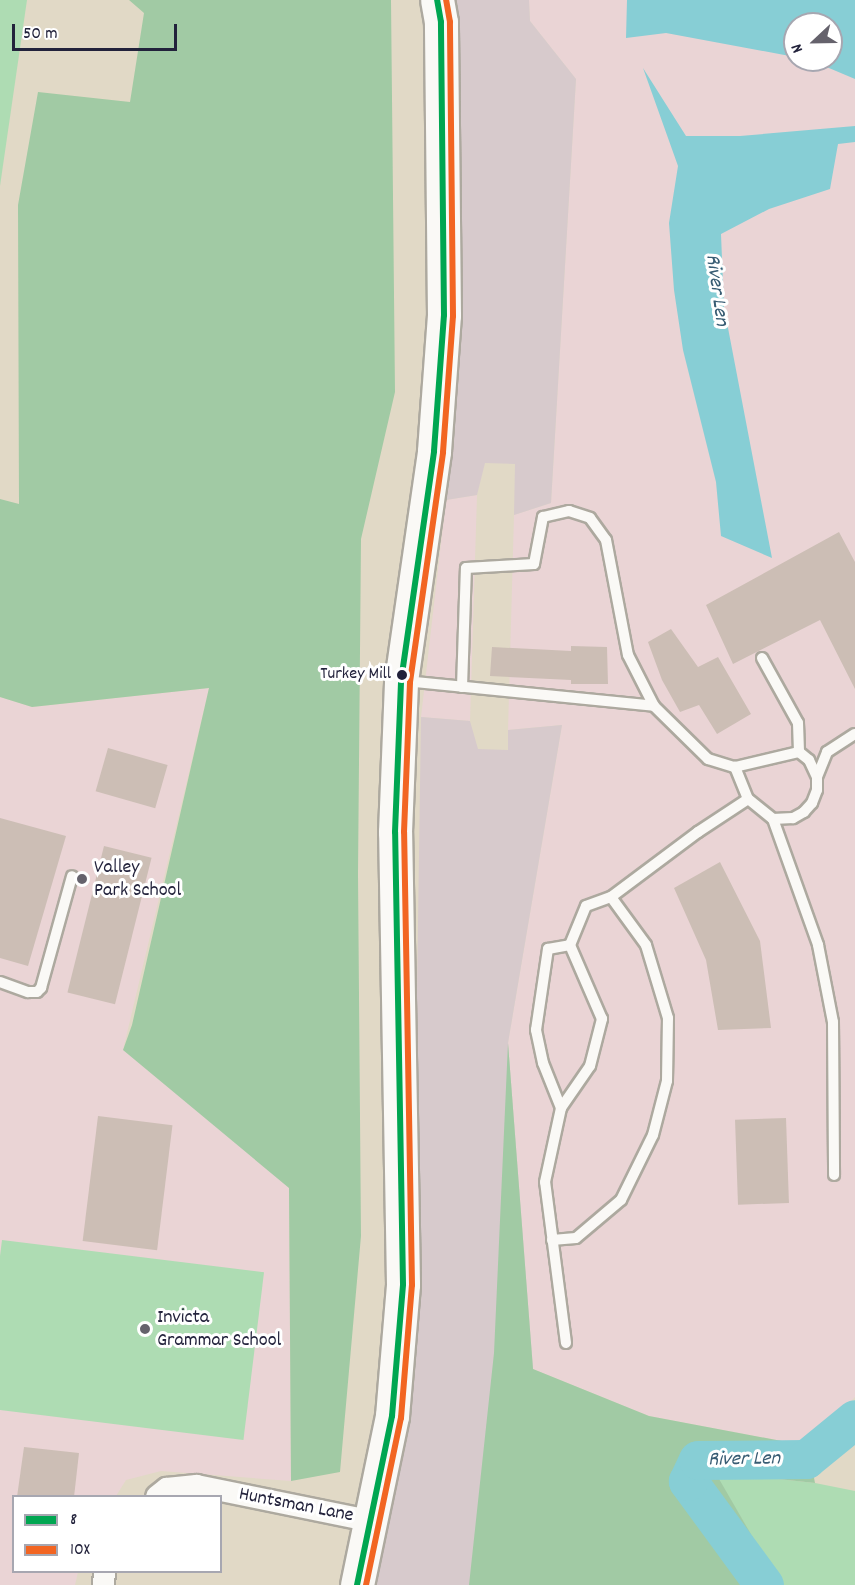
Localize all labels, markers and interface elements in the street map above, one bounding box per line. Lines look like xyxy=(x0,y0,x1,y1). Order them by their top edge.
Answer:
scale bar xyxy=(15,12,180,50)
north arrow xyxy=(783,12,843,72)
text: 50 m xyxy=(23,22,58,47)
text: N xyxy=(786,40,810,56)
water label: River Len xyxy=(698,252,734,328)
place label: Turkey Mill xyxy=(320,664,391,686)
marker: Turkey Mill xyxy=(396,669,408,681)
place label: Valley Park School xyxy=(94,856,181,903)
marker: Valley Park School xyxy=(75,872,89,886)
place label: Invicta Grammar School xyxy=(157,1306,281,1353)
marker: Invicta Grammar School xyxy=(138,1322,152,1336)
water label: River Len xyxy=(708,1447,780,1473)
street label: Huntsman Lane xyxy=(237,1483,355,1529)
legend xyxy=(12,1495,222,1573)
text: 8 xyxy=(70,1508,77,1533)
text: 10X xyxy=(70,1538,90,1563)

